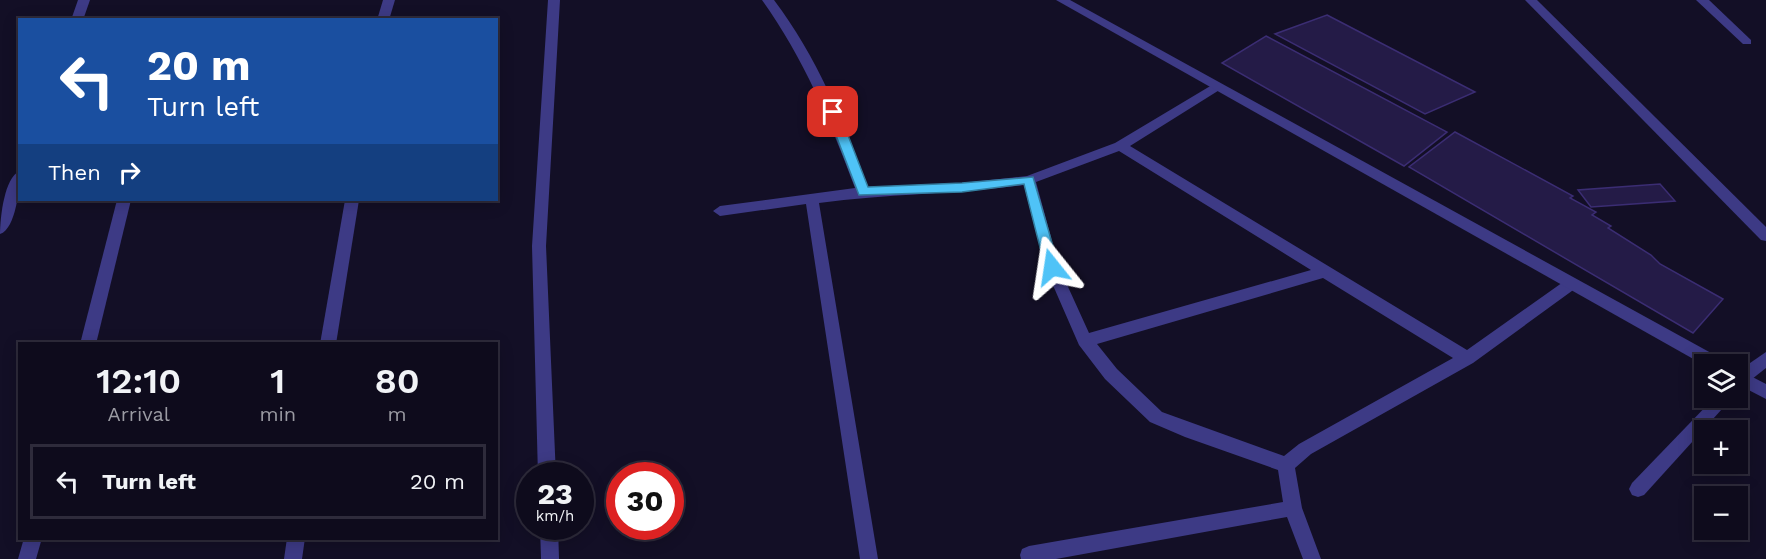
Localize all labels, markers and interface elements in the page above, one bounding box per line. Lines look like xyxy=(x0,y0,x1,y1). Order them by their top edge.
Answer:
text: 20 m xyxy=(147,41,251,90)
icon: left xyxy=(48,42,126,120)
pin xyxy=(807,86,858,137)
text: Turn left xyxy=(147,91,259,123)
icon: arrive xyxy=(816,95,849,128)
icon: right xyxy=(113,156,146,189)
text: Then xyxy=(48,160,101,185)
position arrow xyxy=(1020,235,1084,299)
map controls xyxy=(1694,354,1748,540)
button: layers xyxy=(1694,354,1748,408)
text: 12:10 xyxy=(96,360,181,402)
text: 1 xyxy=(270,360,285,402)
text: 80 xyxy=(374,360,420,402)
text: Arrival xyxy=(107,402,170,426)
text: min xyxy=(259,402,296,426)
text: m xyxy=(388,402,407,426)
button: + xyxy=(1694,420,1748,474)
speed limit sign: 30 xyxy=(606,462,684,540)
icon: left xyxy=(51,465,84,498)
text: Turn left xyxy=(102,469,196,494)
text: 20 m xyxy=(410,469,465,494)
text: 23 xyxy=(537,476,573,511)
button: − xyxy=(1694,486,1748,540)
text: km/h xyxy=(536,507,574,525)

